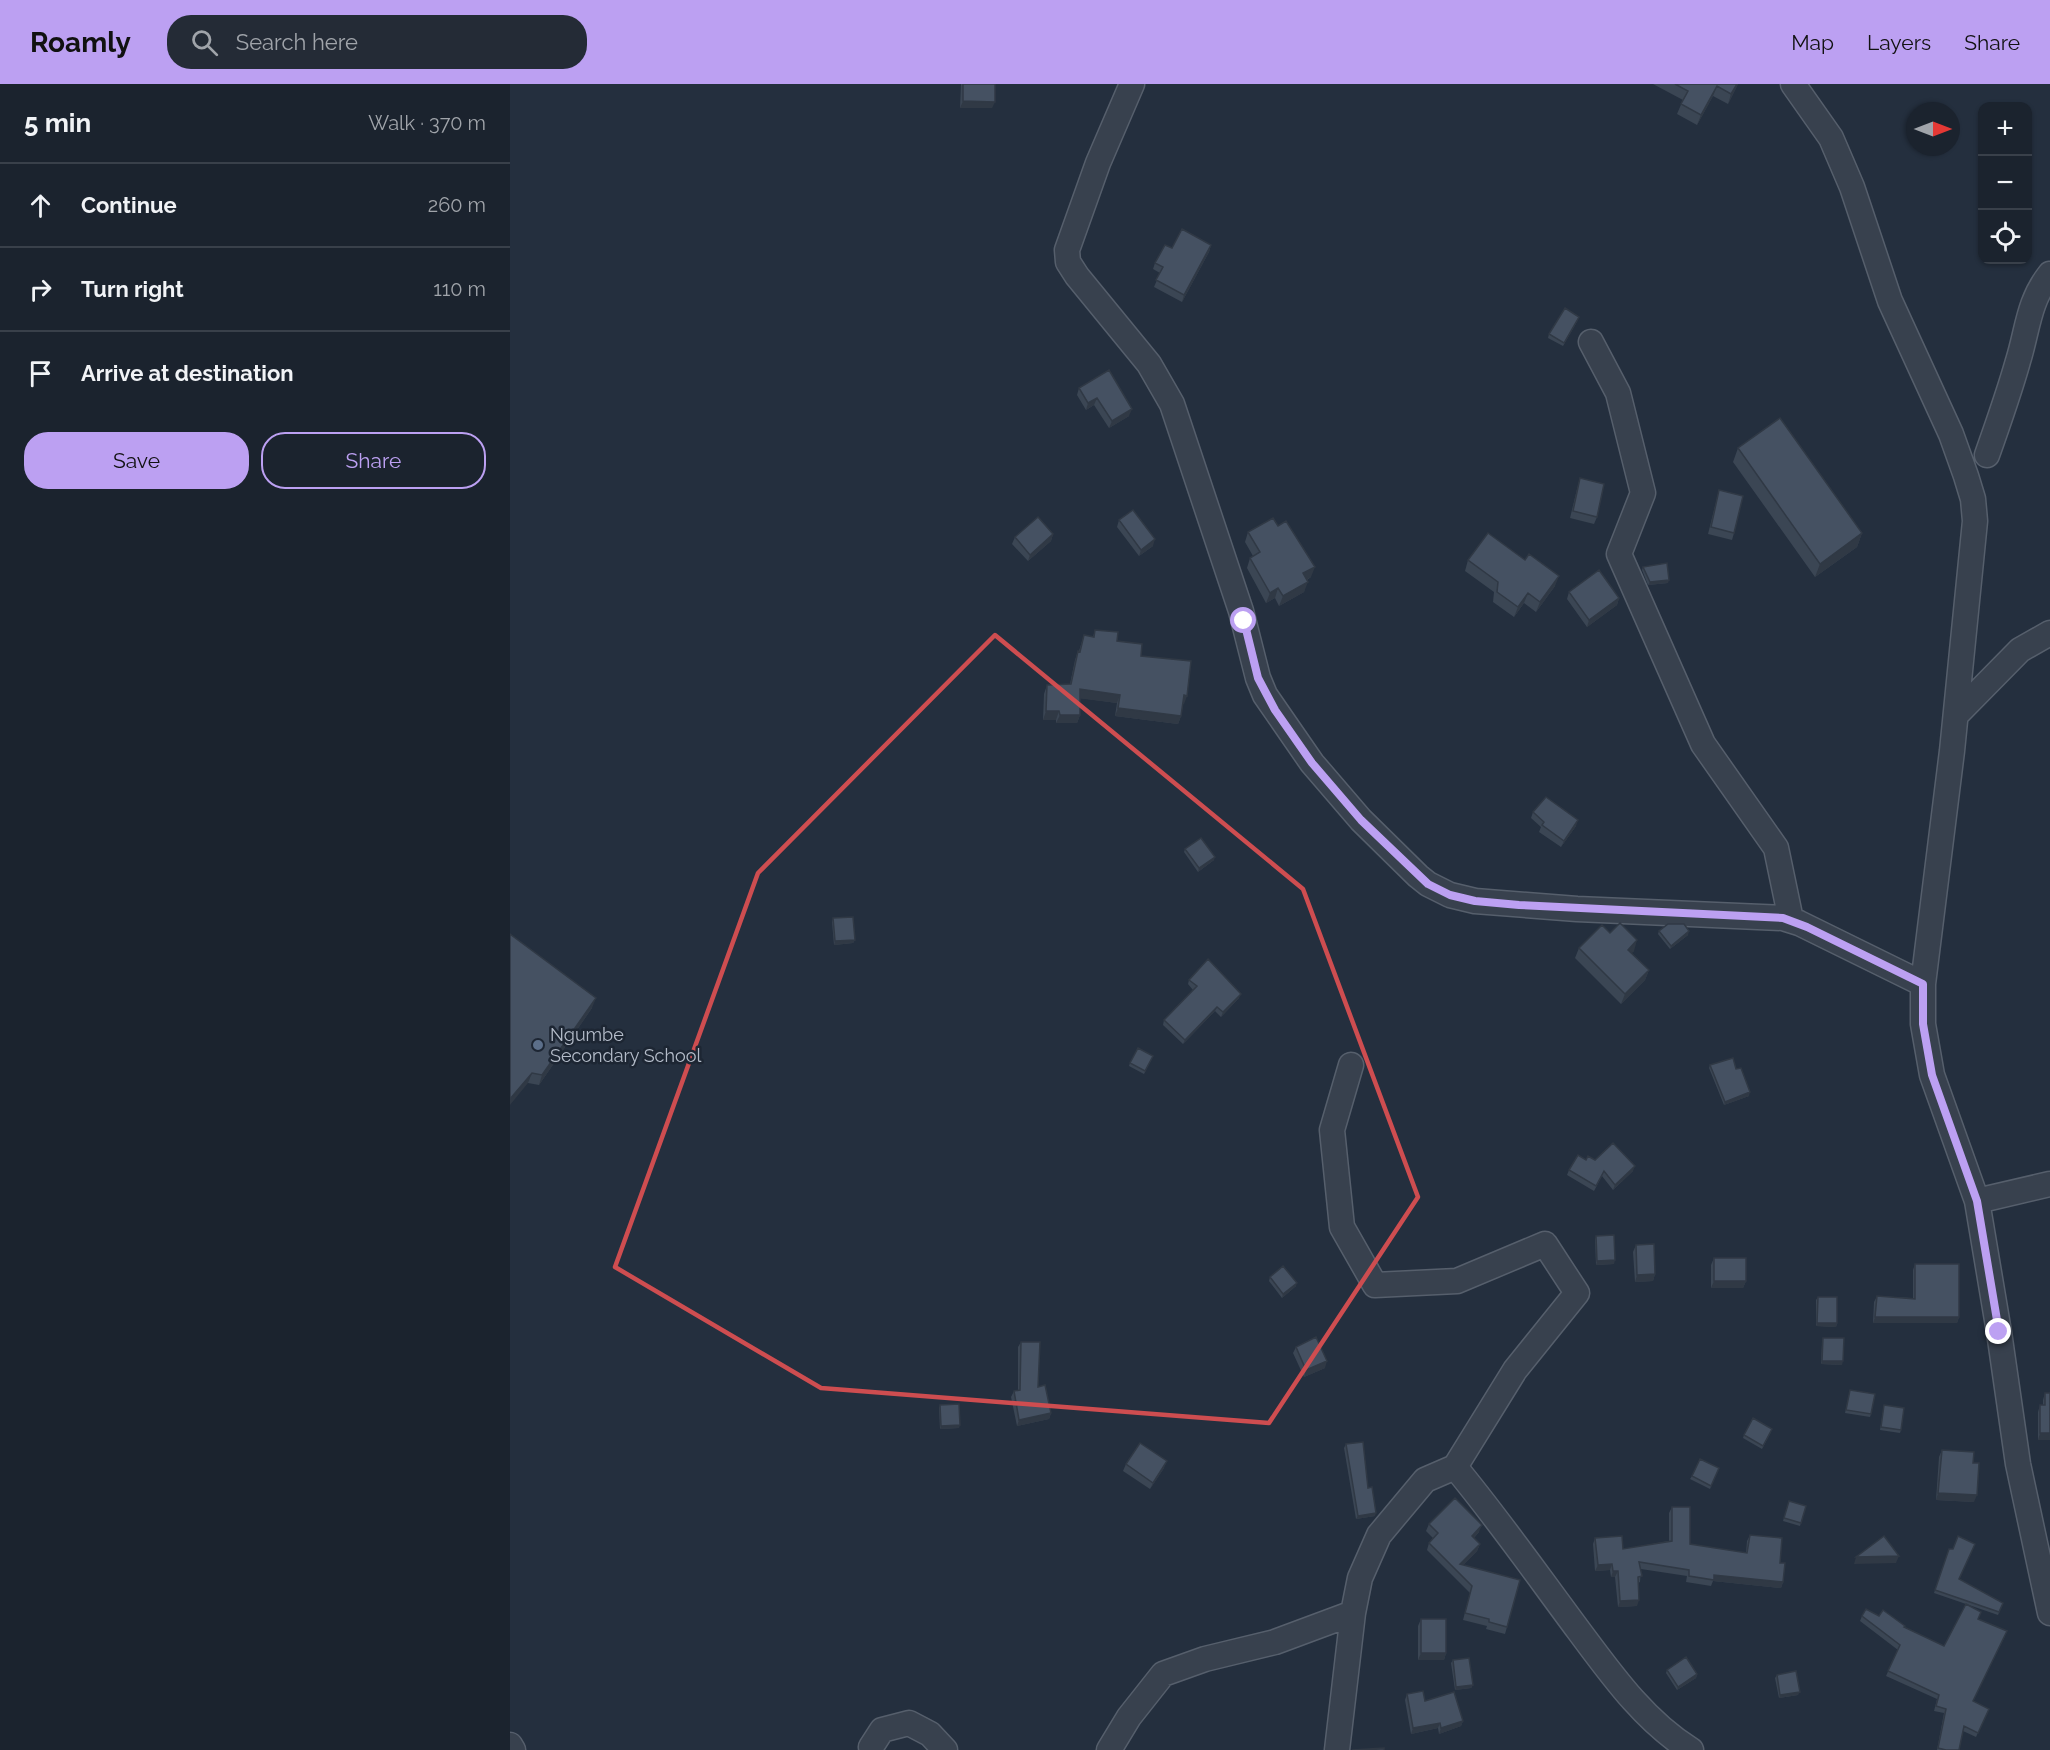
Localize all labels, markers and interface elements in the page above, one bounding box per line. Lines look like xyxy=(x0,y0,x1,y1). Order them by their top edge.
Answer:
search box xyxy=(167,15,587,69)
text: Roamly xyxy=(30,26,131,59)
icon: search xyxy=(188,26,221,59)
text: Search here xyxy=(236,29,358,55)
text: Map xyxy=(1791,30,1834,55)
text: Layers xyxy=(1867,30,1931,55)
text: Share xyxy=(1964,30,2020,55)
north arrow xyxy=(1906,102,1960,156)
map controls xyxy=(1978,102,2032,264)
button: + xyxy=(1978,102,2032,156)
text: 5 min xyxy=(24,108,91,138)
text: Walk · 370 m xyxy=(368,111,486,135)
button: − xyxy=(1978,156,2032,210)
icon: ahead xyxy=(24,189,57,222)
text: Continue xyxy=(81,192,177,218)
text: 260 m xyxy=(428,193,486,217)
button: locate xyxy=(1978,210,2032,264)
icon: right xyxy=(24,273,57,306)
text: Turn right xyxy=(81,276,184,302)
text: 110 m xyxy=(433,277,486,301)
icon: arrive xyxy=(24,357,57,390)
text: Arrive at destination xyxy=(81,360,294,386)
button: Save xyxy=(24,432,249,489)
button: Share xyxy=(261,432,486,489)
route start xyxy=(1230,607,1256,633)
place label: Ngumbe Secondary School xyxy=(550,1024,701,1066)
marker: Ngumbe Secondary School xyxy=(531,1038,545,1052)
route end xyxy=(1985,1318,2011,1344)

